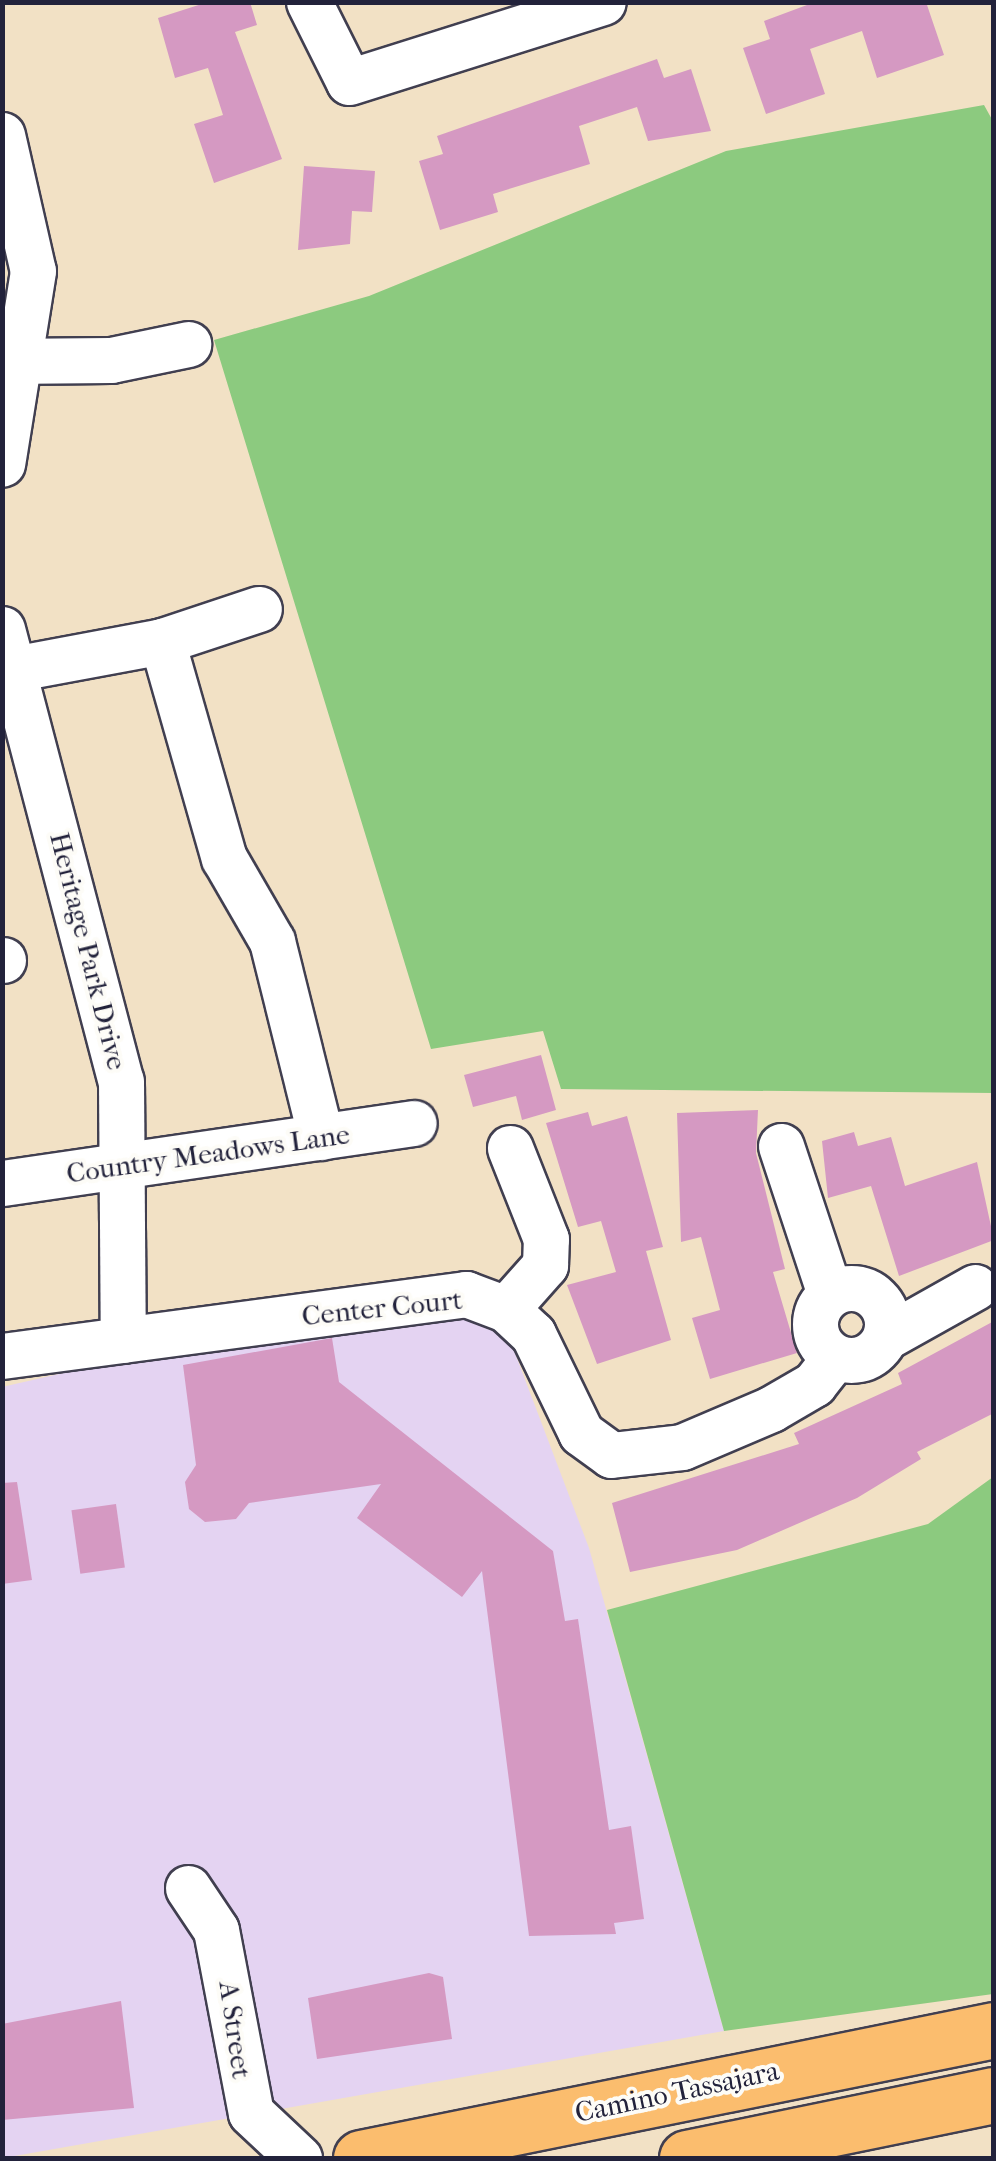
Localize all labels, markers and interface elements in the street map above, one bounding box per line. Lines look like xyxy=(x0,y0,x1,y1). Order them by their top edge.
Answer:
street label: Heritage Park Drive xyxy=(42,829,134,1073)
street label: Country Meadows Lane xyxy=(64,1117,352,1191)
street label: Center Court xyxy=(300,1283,464,1333)
street label: A Street xyxy=(212,1979,258,2081)
street label: Camino Tassajara xyxy=(572,2054,782,2130)

